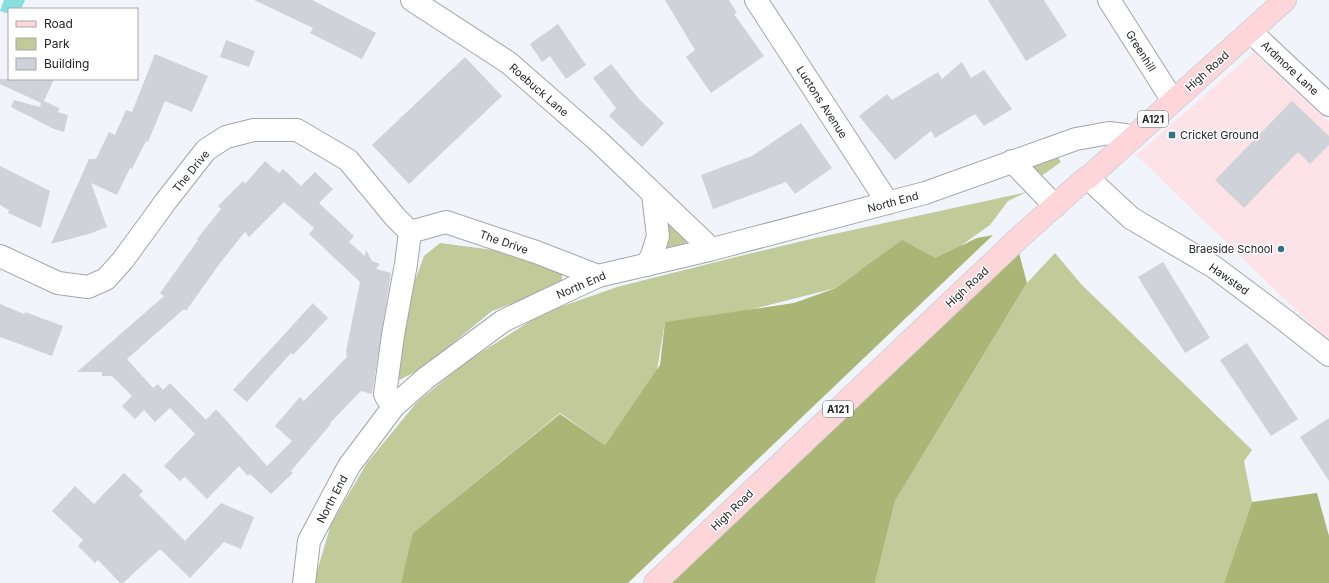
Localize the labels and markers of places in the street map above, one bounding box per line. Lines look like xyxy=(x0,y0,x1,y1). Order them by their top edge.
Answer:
place label: Cricket Ground xyxy=(1180,128,1259,142)
marker: Cricket Ground xyxy=(1167,130,1177,140)
place label: Braeside School xyxy=(1189,242,1273,256)
marker: Braeside School xyxy=(1276,244,1286,254)

